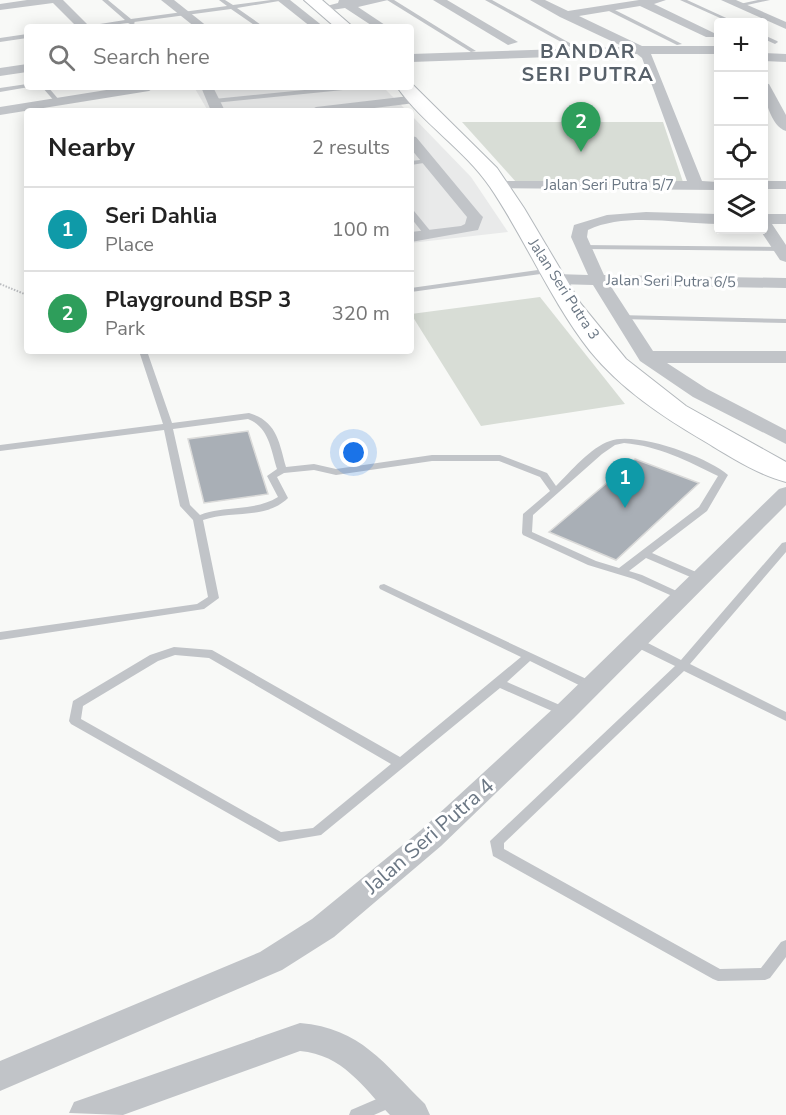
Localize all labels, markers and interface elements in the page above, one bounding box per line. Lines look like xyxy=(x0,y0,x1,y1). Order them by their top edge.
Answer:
map controls xyxy=(714,18,768,234)
button: + xyxy=(714,18,768,72)
search box xyxy=(24,24,414,90)
district label: BANDAR SERI PUTRA xyxy=(522,38,654,88)
icon: search xyxy=(45,41,78,74)
text: Search here xyxy=(93,42,210,72)
button: − xyxy=(714,72,768,126)
pin: 2 xyxy=(562,102,600,152)
button: locate xyxy=(714,126,768,180)
text: Nearby xyxy=(48,130,135,165)
text: 2 results xyxy=(312,134,390,161)
street label: Jalan Seri Putra 5/7 xyxy=(543,175,674,195)
button: layers xyxy=(714,180,768,234)
text: Seri Dahlia xyxy=(105,201,217,231)
text: 1 xyxy=(62,216,74,243)
text: 100 m xyxy=(332,216,390,243)
text: Place xyxy=(105,231,154,258)
street label: Jalan Seri Putra 3 xyxy=(523,234,604,343)
street label: Jalan Seri Putra 6/5 xyxy=(605,270,736,292)
text: Playground BSP 3 xyxy=(105,285,291,315)
text: 2 xyxy=(62,300,74,327)
text: 320 m xyxy=(332,300,390,327)
text: Park xyxy=(105,315,145,342)
your location xyxy=(339,438,368,467)
pin: 1 xyxy=(606,458,644,508)
street label: Jalan Seri Putra 4 xyxy=(357,772,500,901)

